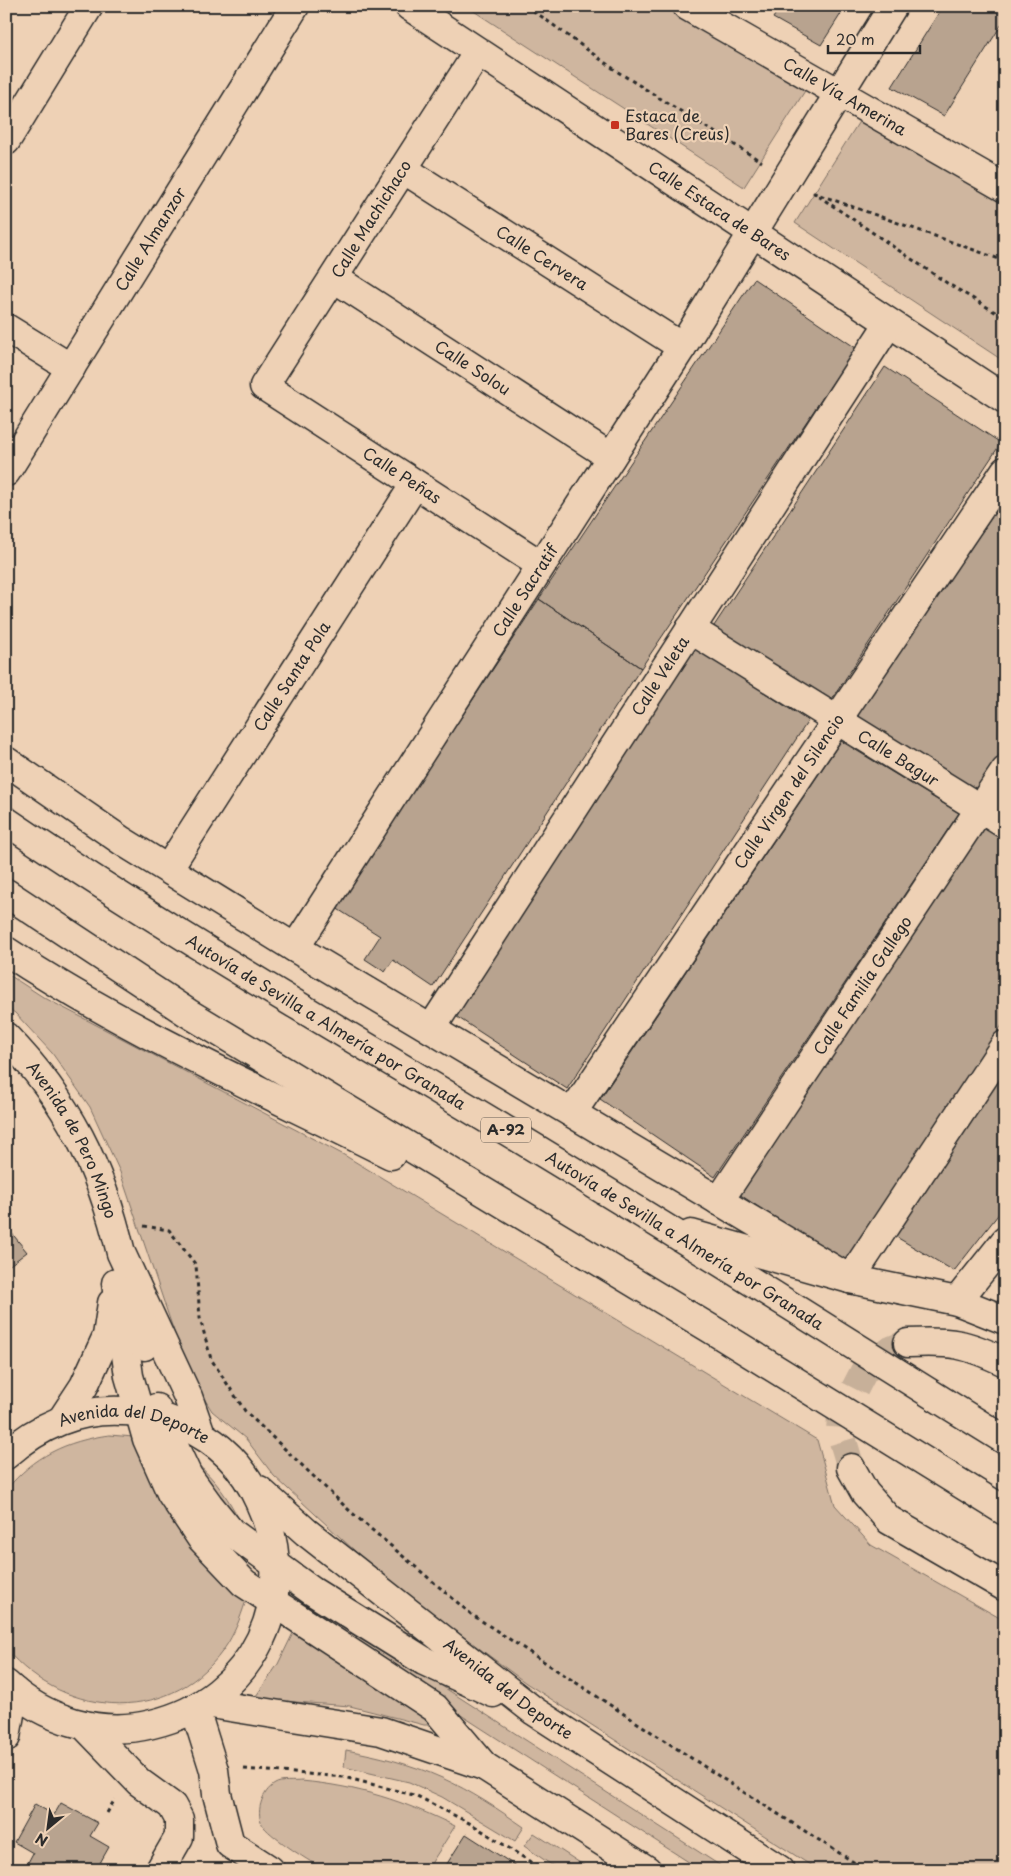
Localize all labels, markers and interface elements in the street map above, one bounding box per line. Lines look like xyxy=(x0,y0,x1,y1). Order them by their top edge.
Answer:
scale bar xyxy=(828,22,921,54)
text: 20 m xyxy=(836,27,875,50)
street label: Calle Vía Amerina xyxy=(779,51,912,141)
place label: Estaca de Bares (Creus) xyxy=(625,103,730,145)
marker: Estaca de Bares (Creus) xyxy=(609,119,621,131)
street label: Calle Estaca de Bares xyxy=(644,154,796,266)
street label: Calle Machichaco xyxy=(324,155,416,282)
street label: Calle Almanzor xyxy=(108,181,191,295)
street label: Calle Cervera xyxy=(492,218,594,295)
street label: Calle Solou xyxy=(430,333,516,400)
street label: Calle Peñas xyxy=(359,440,446,509)
street label: Calle Sacratif xyxy=(485,538,564,641)
street label: Calle Santa Pola xyxy=(246,616,335,736)
street label: Calle Veleta xyxy=(624,631,694,720)
street label: Calle Virgen del Silencio xyxy=(727,708,849,873)
street label: Calle Bagur xyxy=(853,723,945,792)
street label: Calle Familia Gallego xyxy=(807,910,917,1059)
street label: Autovía de Sevilla a Almería por Granada xyxy=(182,928,471,1115)
street label: Avenida de Pero Mingo xyxy=(22,1056,124,1221)
road number: A-92 xyxy=(481,1118,531,1142)
street label: Autovía de Sevilla a Almería por Granada xyxy=(542,1144,829,1335)
street label: Avenida del Deporte xyxy=(54,1398,215,1449)
street label: Avenida del Deporte xyxy=(439,1632,578,1744)
north arrow xyxy=(22,1804,72,1854)
text: N xyxy=(32,1828,51,1852)

